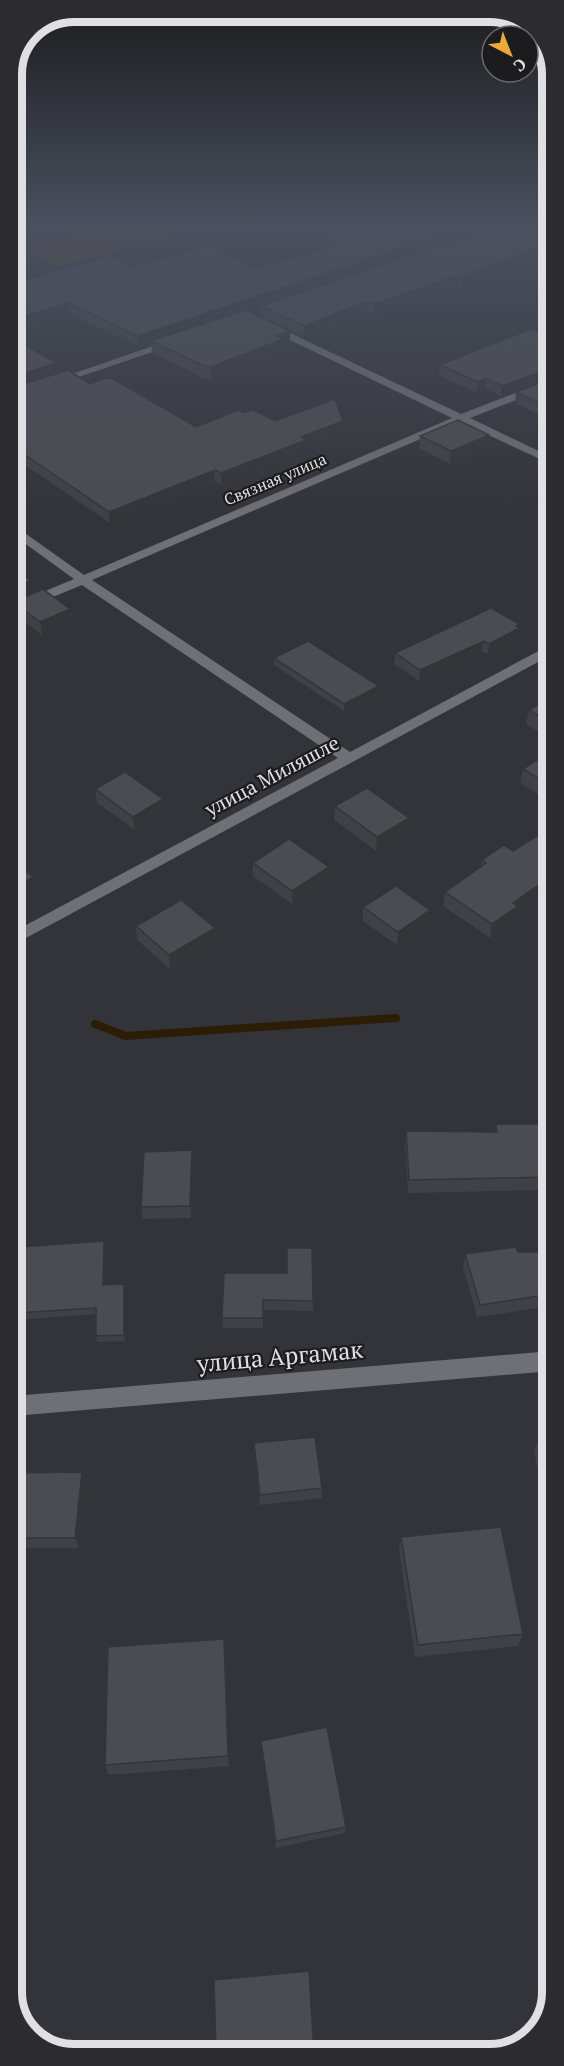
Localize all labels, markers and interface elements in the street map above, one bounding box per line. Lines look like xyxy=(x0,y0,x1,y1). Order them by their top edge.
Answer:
north arrow xyxy=(480,24,540,84)
text: С xyxy=(509,53,531,77)
street label: Связная улица xyxy=(220,448,330,510)
street label: улица Миляшле xyxy=(199,729,344,823)
street label: улица Аргамак xyxy=(194,1333,364,1379)

